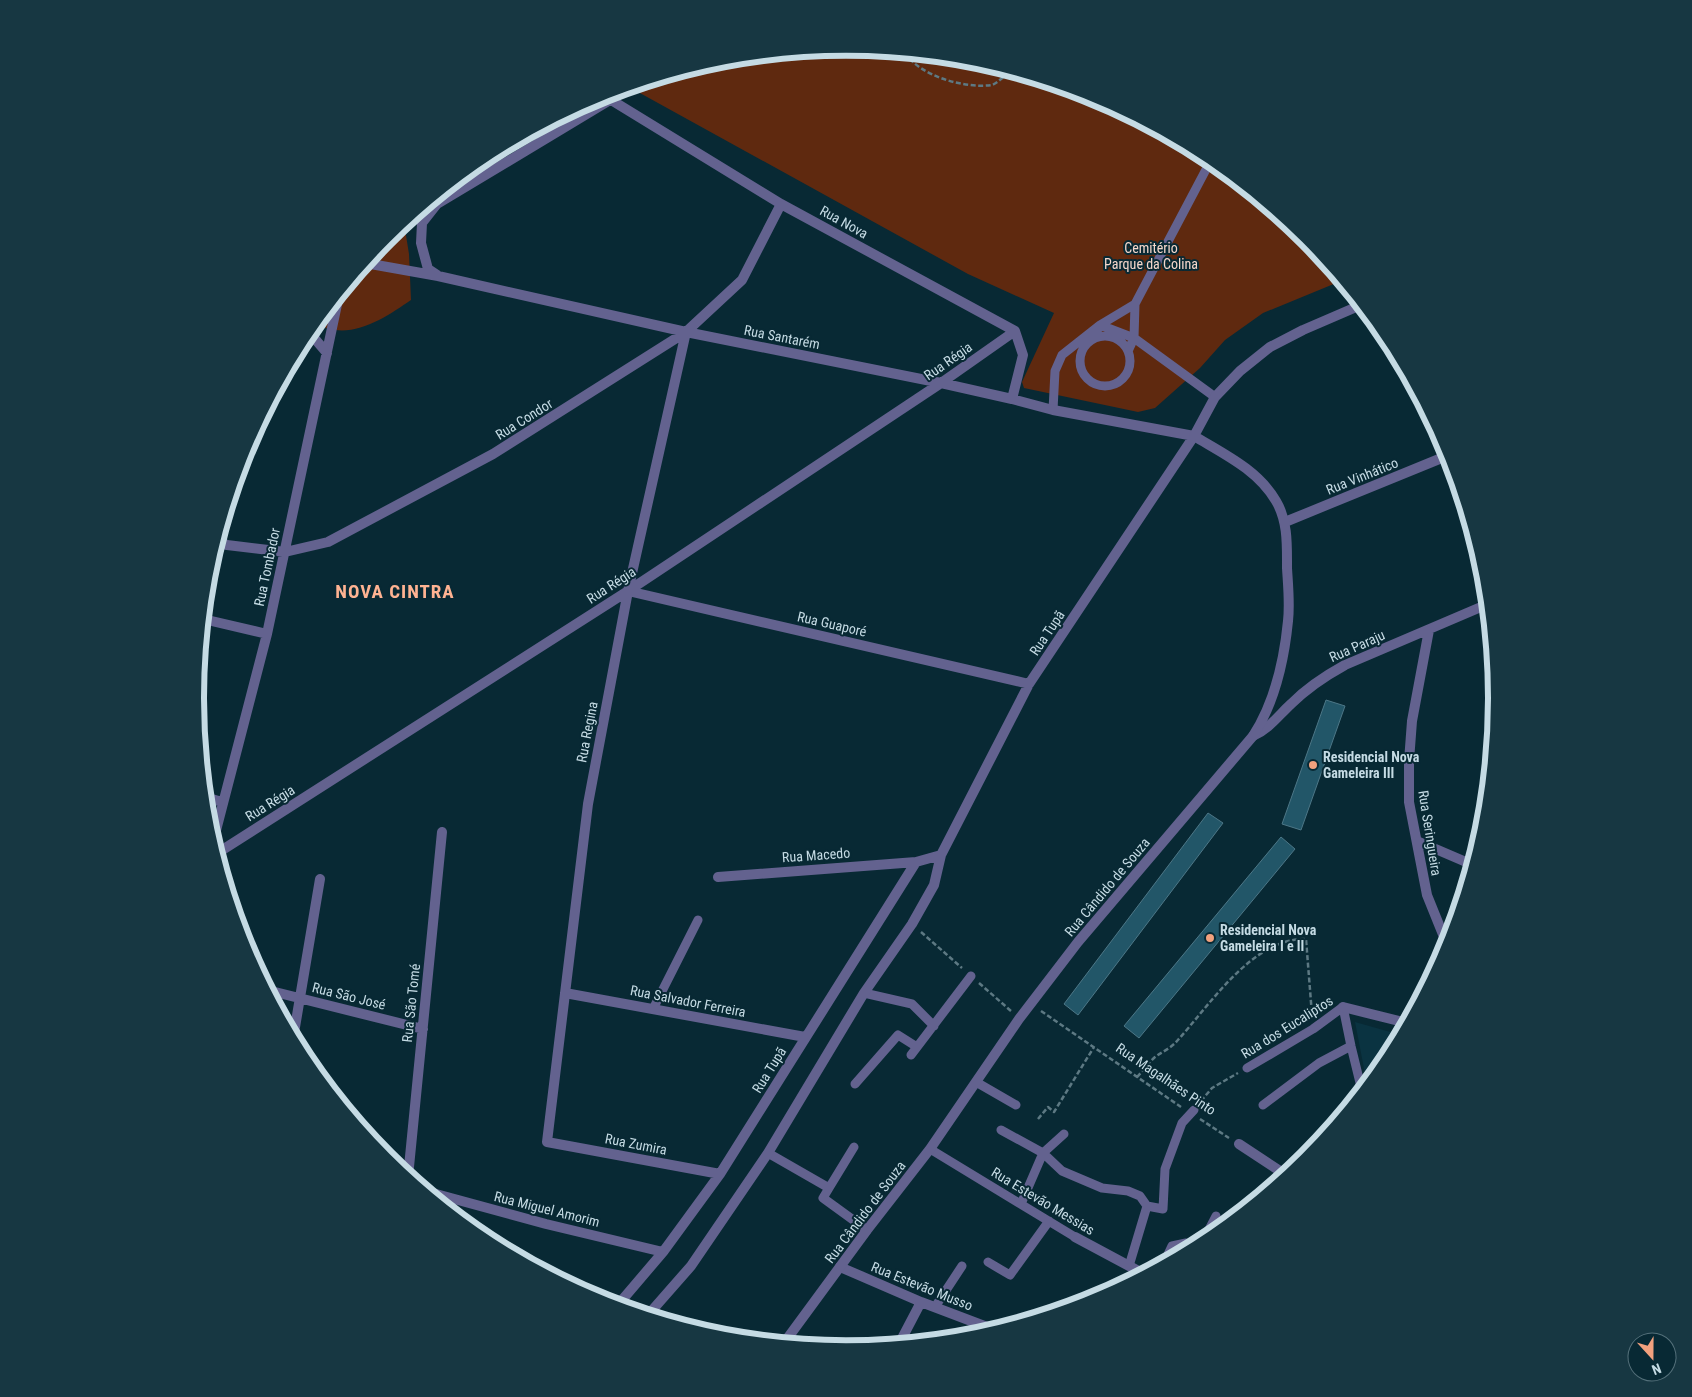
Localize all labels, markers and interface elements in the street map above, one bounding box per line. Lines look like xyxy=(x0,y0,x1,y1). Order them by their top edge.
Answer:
street label: Rua Nova xyxy=(817,202,871,242)
park label: Cemitério Parque da Colina xyxy=(1104,240,1198,272)
street label: Rua Santarém xyxy=(743,322,821,352)
street label: Rua Régia xyxy=(921,339,975,383)
street label: Rua Condor xyxy=(493,395,555,443)
street label: Rua Vinhático xyxy=(1324,454,1400,498)
street label: Rua Tombador xyxy=(251,526,283,608)
street label: Rua Régia xyxy=(584,563,638,607)
district label: NOVA CINTRA xyxy=(335,580,455,603)
street label: Rua Tupã xyxy=(1026,607,1068,659)
street label: Rua Guaporé xyxy=(796,608,869,640)
street label: Rua Paraju xyxy=(1327,627,1387,665)
street label: Rua Regina xyxy=(573,700,601,764)
place label: Residencial Nova Gameleira III xyxy=(1323,749,1420,781)
marker: Residencial Nova Gameleira III xyxy=(1307,759,1319,771)
street label: Rua Régia xyxy=(242,782,298,824)
street label: Rua Seringueira xyxy=(1415,789,1445,877)
street label: Rua Cândido de Souza xyxy=(1061,835,1153,939)
street label: Rua Macedo xyxy=(781,845,851,865)
place label: Residencial Nova Gameleira I e II xyxy=(1220,922,1317,954)
marker: Residencial Nova Gameleira I e II xyxy=(1204,932,1216,944)
street label: Rua São Tomé xyxy=(399,963,423,1043)
street label: Rua São José xyxy=(311,979,388,1013)
street label: Rua Salvador Ferreira xyxy=(629,982,747,1020)
street label: Rua dos Eucaliptos xyxy=(1238,992,1336,1062)
street label: Rua Magalhães Pinto xyxy=(1113,1040,1219,1118)
street label: Rua Tupã xyxy=(749,1044,789,1096)
street label: Rua Zumira xyxy=(604,1130,668,1158)
street label: Rua Cândido de Souza xyxy=(821,1158,909,1266)
street label: Rua Estevão Messias xyxy=(989,1164,1097,1238)
street label: Rua Miguel Amorim xyxy=(493,1188,601,1230)
street label: Rua Estevão Musso xyxy=(869,1258,975,1314)
north arrow xyxy=(1627,1332,1677,1382)
text: N xyxy=(1650,1360,1664,1378)

